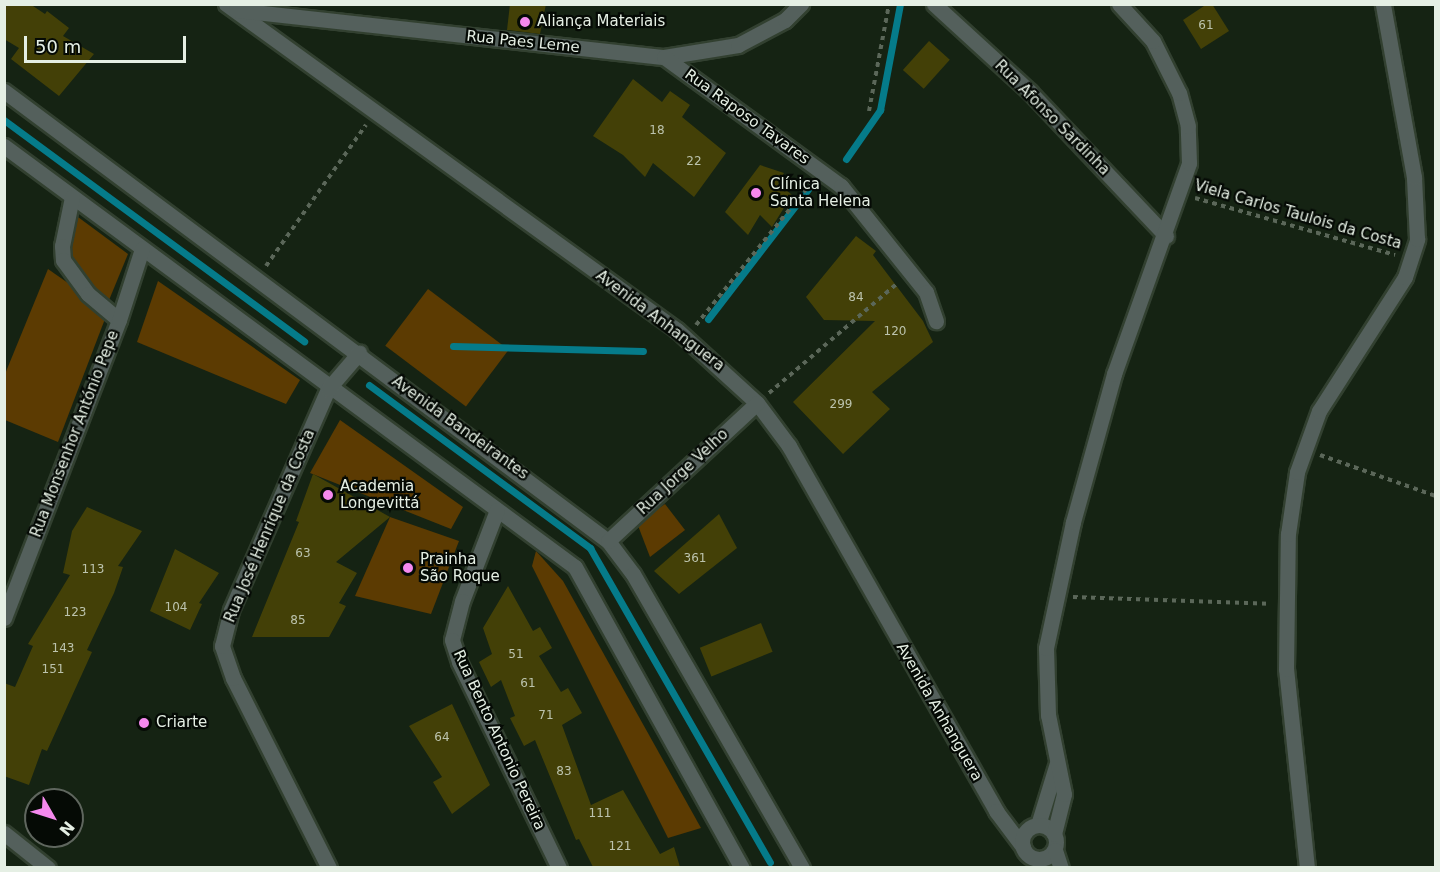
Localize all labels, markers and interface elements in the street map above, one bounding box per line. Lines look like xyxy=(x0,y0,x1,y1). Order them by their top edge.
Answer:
place label: Aliança Materiais xyxy=(537,13,665,31)
marker: Aliança Materiais xyxy=(518,15,532,29)
house number: 61 xyxy=(1198,19,1214,33)
scale bar xyxy=(27,24,189,62)
street label: Rua Paes Leme xyxy=(465,27,581,57)
text: 50 m xyxy=(35,36,81,57)
street label: Rua Afonso Sardinha xyxy=(991,57,1113,179)
street label: Rua Raposo Tavares xyxy=(681,66,813,168)
house number: 18 xyxy=(649,124,665,138)
house number: 22 xyxy=(686,155,702,169)
place label: Clínica Santa Helena xyxy=(770,175,871,210)
street label: Viela Carlos Taulois da Costa xyxy=(1192,177,1404,253)
marker: Clínica Santa Helena xyxy=(747,184,765,202)
street label: Avenida Anhanguera xyxy=(592,267,728,375)
house number: 84 xyxy=(848,291,864,305)
house number: 120 xyxy=(884,325,906,339)
street label: Rua Monsenhor António Pepe xyxy=(27,328,123,540)
street label: Avenida Bandeirantes xyxy=(388,372,532,484)
house number: 299 xyxy=(830,398,852,412)
street label: Rua Jorge Velho xyxy=(634,425,732,519)
street label: Rua José Henrique da Costa xyxy=(221,427,319,625)
place label: Academia Longevittá xyxy=(340,477,420,512)
marker: Academia Longevittá xyxy=(321,488,335,502)
house number: 63 xyxy=(295,547,311,561)
place label: Prainha São Roque xyxy=(420,550,500,585)
house number: 361 xyxy=(684,552,706,566)
marker: Prainha São Roque xyxy=(401,561,415,575)
house number: 113 xyxy=(82,563,104,577)
house number: 104 xyxy=(165,601,187,615)
house number: 123 xyxy=(64,606,86,620)
house number: 85 xyxy=(290,614,306,628)
street label: Avenida Anhanguera xyxy=(892,640,986,784)
house number: 143 xyxy=(52,642,74,656)
street label: Rua Bento Antonio Pereira xyxy=(449,647,549,833)
house number: 51 xyxy=(508,648,524,662)
house number: 151 xyxy=(42,663,64,677)
house number: 61 xyxy=(520,677,536,691)
house number: 71 xyxy=(538,709,554,723)
place label: Criarte xyxy=(156,714,207,732)
marker: Criarte xyxy=(137,716,151,730)
house number: 64 xyxy=(434,731,450,745)
house number: 83 xyxy=(556,765,572,779)
north arrow xyxy=(24,788,84,848)
house number: 111 xyxy=(589,807,611,821)
text: N xyxy=(55,817,78,840)
house number: 121 xyxy=(609,840,631,854)

